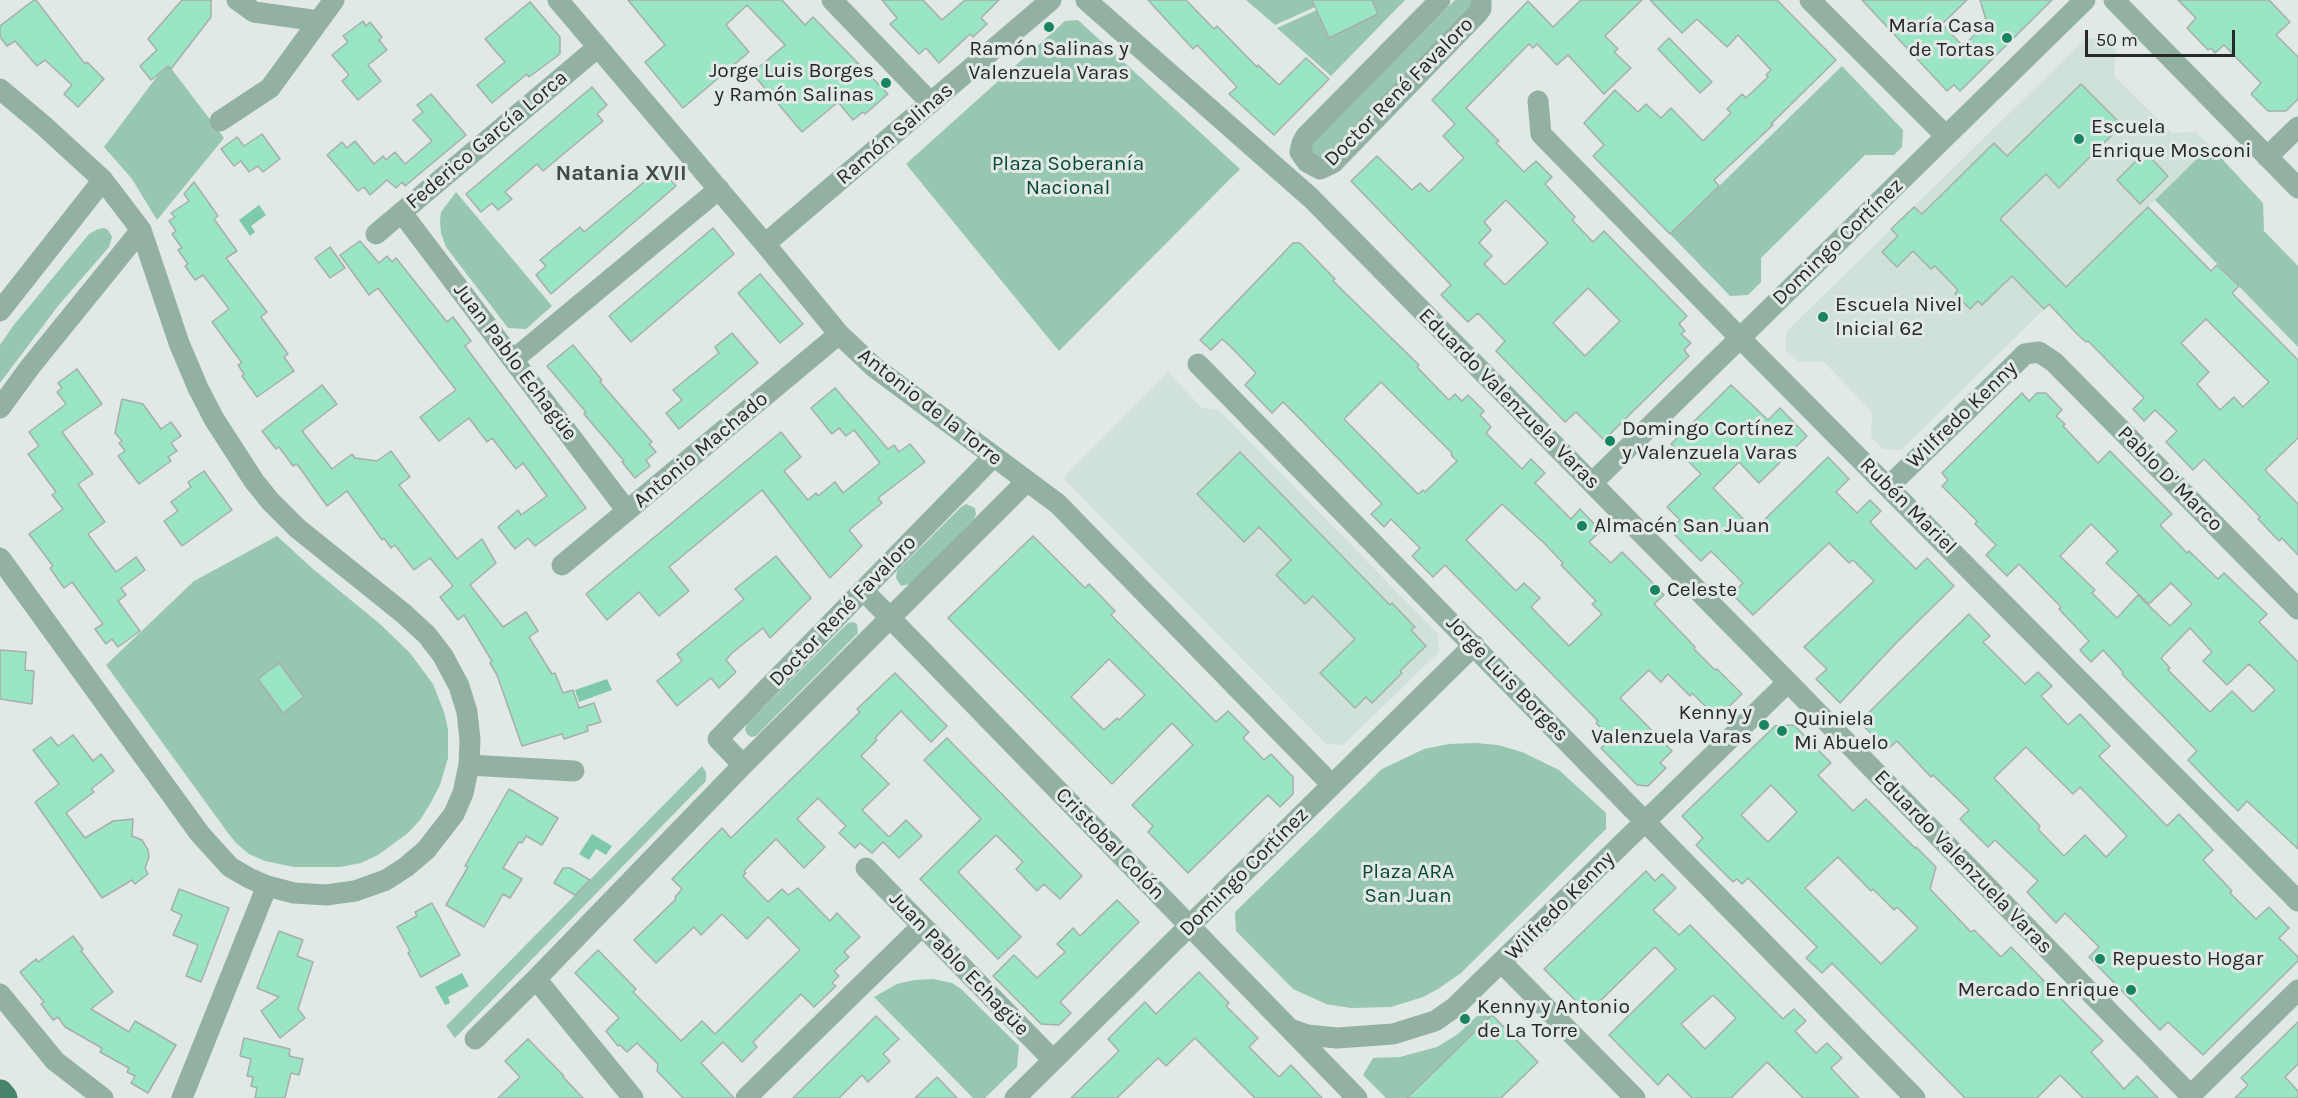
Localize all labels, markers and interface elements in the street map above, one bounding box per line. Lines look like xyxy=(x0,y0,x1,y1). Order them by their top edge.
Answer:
street label: Doctor René Favaloro xyxy=(1319,12,1479,172)
place label: María Casa de Tortas xyxy=(1888,13,1995,63)
scale bar xyxy=(2088,18,2238,56)
marker: Ramón Salinas y Valenzuela Varas xyxy=(1042,20,1056,34)
text: 50 m xyxy=(2096,29,2138,51)
marker: María Casa de Tortas xyxy=(2000,31,2014,45)
place label: Ramón Salinas y Valenzuela Varas xyxy=(969,36,1129,86)
place label: Jorge Luis Borges y Ramón Salinas xyxy=(709,58,874,108)
street label: Federico García Lorca xyxy=(401,65,573,215)
marker: Jorge Luis Borges y Ramón Salinas xyxy=(879,76,893,90)
street label: Ramón Salinas xyxy=(831,78,959,190)
place label: Escuela Enrique Mosconi xyxy=(2091,114,2252,164)
marker: Escuela Enrique Mosconi xyxy=(2072,132,2086,146)
park label: Plaza Soberanía Nacional xyxy=(992,151,1144,201)
district label: Natania XVII xyxy=(555,161,687,187)
street label: Domingo Cortínez xyxy=(1767,173,1909,311)
street label: Juan Pablo Echagüe xyxy=(448,278,582,446)
place label: Escuela Nivel Inicial 62 xyxy=(1835,292,1962,342)
street label: Eduardo Valenzuela Varas xyxy=(1413,303,1605,495)
marker: Escuela Nivel Inicial 62 xyxy=(1816,310,1830,324)
street label: Antonio de la Torre xyxy=(853,343,1007,471)
street label: Wilfredo Kenny xyxy=(1901,356,2023,474)
street label: Antonio Machado xyxy=(629,386,773,514)
place label: Domingo Cortínez y Valenzuela Varas xyxy=(1622,416,1798,466)
street label: Pablo D' Marco xyxy=(2112,421,2228,537)
marker: Domingo Cortínez y Valenzuela Varas xyxy=(1603,434,1617,448)
street label: Rubén Mariel xyxy=(1854,452,1962,560)
place label: Almacén San Juan xyxy=(1594,513,1770,539)
marker: Almacén San Juan xyxy=(1575,519,1589,533)
street label: Doctor René Favaloro xyxy=(764,530,922,692)
place label: Celeste xyxy=(1667,577,1737,603)
marker: Celeste xyxy=(1648,583,1662,597)
street label: Jorge Luis Borges xyxy=(1441,611,1573,747)
place label: Kenny y Valenzuela Varas xyxy=(1591,700,1752,750)
place label: Quiniela Mi Abuelo xyxy=(1794,706,1888,756)
marker: Kenny y Valenzuela Varas xyxy=(1757,718,1771,732)
marker: Quiniela Mi Abuelo xyxy=(1775,724,1789,738)
street label: Eduardo Valenzuela Varas xyxy=(1869,765,2057,959)
street label: Cristobal Colón xyxy=(1050,783,1170,905)
street label: Domingo Cortínez xyxy=(1174,802,1314,942)
street label: Wilfredo Kenny xyxy=(1500,846,1620,966)
park label: Plaza ARA San Juan xyxy=(1362,859,1454,909)
street label: Juan Pablo Echagüe xyxy=(884,887,1034,1041)
place label: Repuesto Hogar xyxy=(2112,946,2263,972)
marker: Repuesto Hogar xyxy=(2093,952,2107,966)
place label: Mercado Enrique xyxy=(1957,977,2119,1003)
marker: Mercado Enrique xyxy=(2124,983,2138,997)
place label: Kenny y Antonio de La Torre xyxy=(1477,994,1630,1044)
marker: Kenny y Antonio de La Torre xyxy=(1458,1012,1472,1026)

